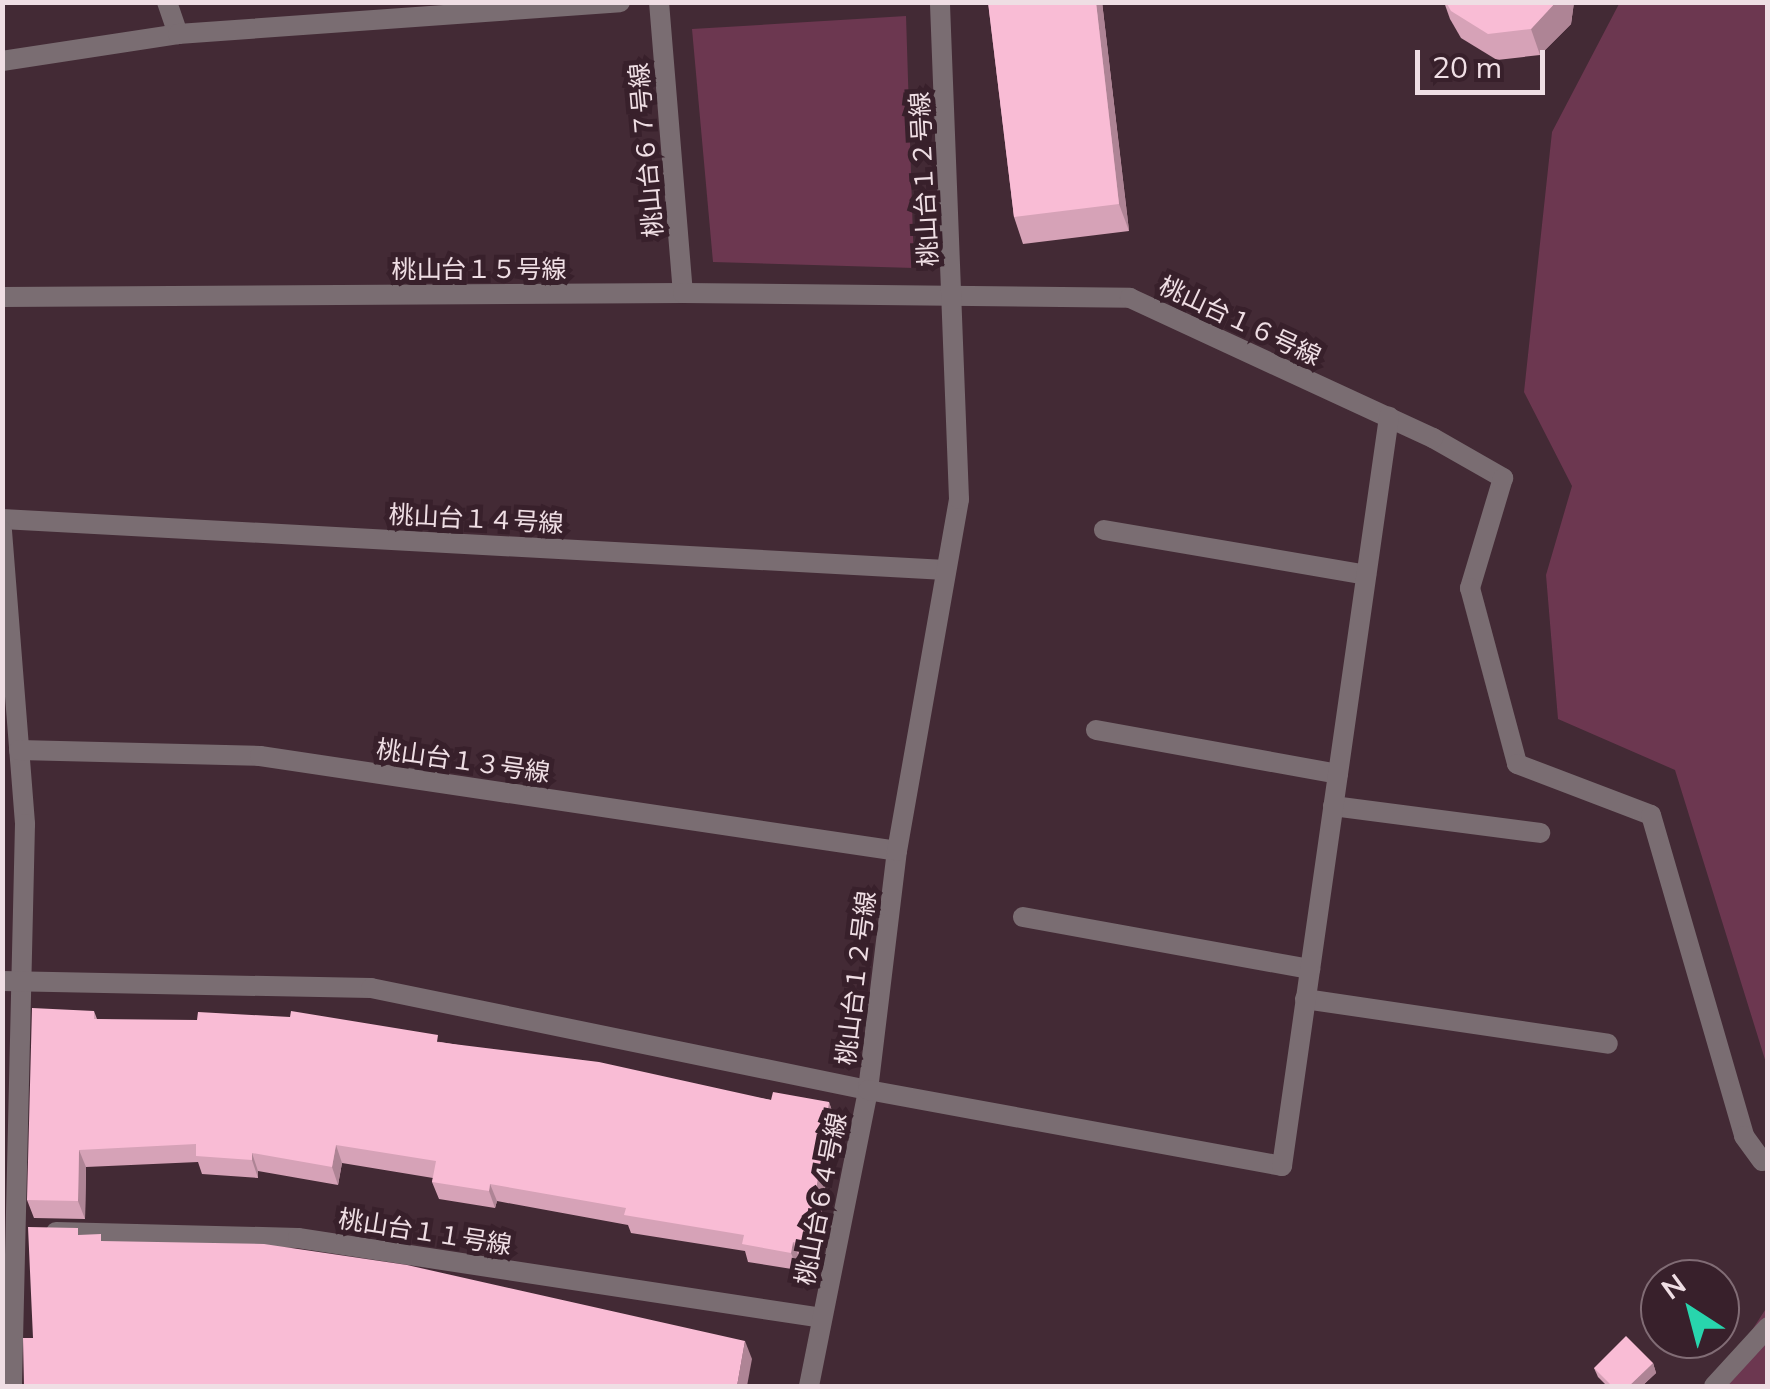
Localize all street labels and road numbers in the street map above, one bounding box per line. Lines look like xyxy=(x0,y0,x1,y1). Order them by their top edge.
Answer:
street label: 桃山台６７号線 xyxy=(623,62,669,238)
street label: 桃山台１２号線 xyxy=(904,91,944,267)
street label: 桃山台１５号線 xyxy=(392,254,566,284)
street label: 桃山台１６号線 xyxy=(1154,270,1326,372)
street label: 桃山台１４号線 xyxy=(388,499,564,539)
street label: 桃山台１３号線 xyxy=(374,734,552,788)
street label: 桃山台１２号線 xyxy=(830,889,882,1067)
street label: 桃山台６４号線 xyxy=(790,1110,852,1288)
street label: 桃山台１１号線 xyxy=(336,1203,514,1261)

